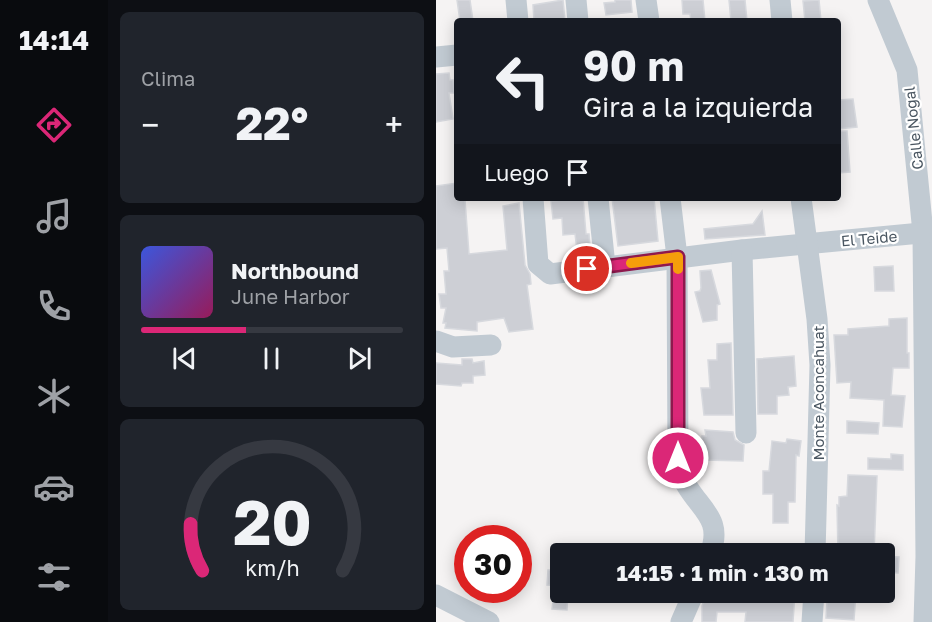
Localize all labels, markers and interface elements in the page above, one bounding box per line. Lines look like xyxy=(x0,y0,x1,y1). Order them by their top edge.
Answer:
text: 14:14 xyxy=(19,24,89,56)
text: 90 m xyxy=(583,40,684,90)
icon: left xyxy=(484,42,562,120)
text: Clima xyxy=(141,66,195,90)
street label: Calle Nogal xyxy=(900,85,926,170)
text: Gira a la izquierda xyxy=(583,91,813,123)
text: 22° xyxy=(236,96,308,150)
icon: directions xyxy=(33,104,75,146)
text: − xyxy=(141,105,159,144)
text: + xyxy=(385,105,403,144)
icon: arrive xyxy=(561,156,594,189)
text: Luego xyxy=(484,159,549,186)
icon: music xyxy=(33,195,75,237)
street label: El Teide xyxy=(840,227,898,249)
pin xyxy=(561,243,612,294)
icon: arrive xyxy=(570,252,603,285)
text: Northbound xyxy=(231,257,359,284)
text: June Harbor xyxy=(231,284,350,308)
icon: phone xyxy=(33,285,75,327)
street label: Monte Aconcahuat xyxy=(809,325,827,461)
icon: previous xyxy=(168,342,201,375)
icon: pause xyxy=(255,342,288,375)
icon: next xyxy=(343,342,376,375)
icon: climate xyxy=(33,375,75,417)
position arrow xyxy=(646,426,710,490)
icon: car xyxy=(33,466,75,508)
text: 20 xyxy=(233,485,311,560)
speed limit sign: 30 xyxy=(454,525,532,603)
icon: filters xyxy=(33,556,75,598)
text: km/h xyxy=(245,556,299,582)
text: 14:15 · 1 min · 130 m xyxy=(616,559,829,586)

